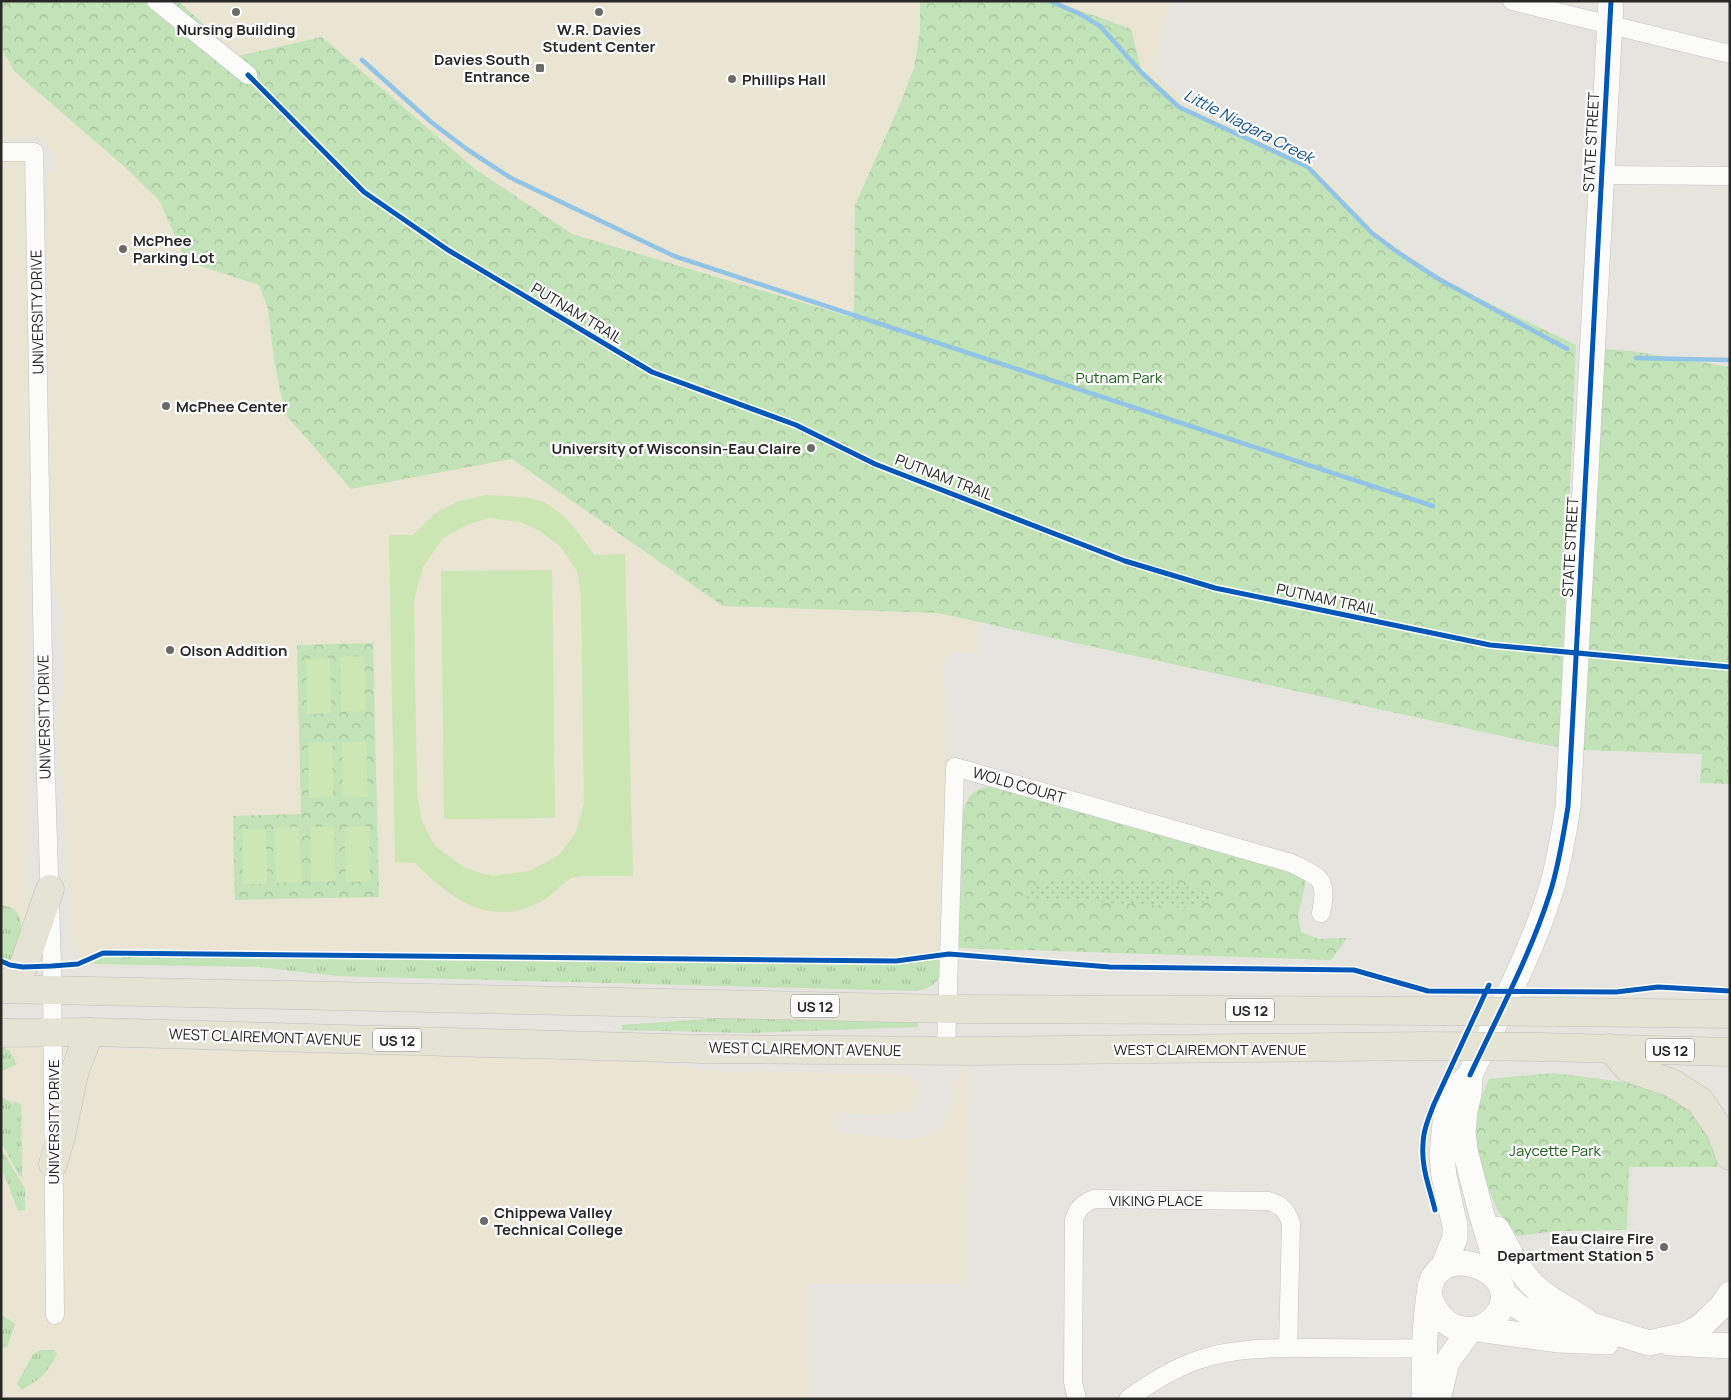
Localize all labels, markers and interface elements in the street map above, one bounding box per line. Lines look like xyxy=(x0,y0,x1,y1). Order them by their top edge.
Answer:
marker: Nursing Building xyxy=(230,6,242,18)
marker: W.R. Davies Student Center xyxy=(593,6,605,18)
place label: Nursing Building xyxy=(176,19,296,40)
place label: W.R. Davies Student Center xyxy=(542,19,656,57)
place label: Davies South Entrance xyxy=(434,49,530,87)
marker: Davies South Entrance xyxy=(534,62,546,74)
place label: Phillips Hall xyxy=(742,69,826,90)
marker: Phillips Hall xyxy=(726,73,738,85)
water label: Little Niagara Creek xyxy=(1180,84,1320,169)
street label: STATE STREET xyxy=(1578,91,1604,193)
place label: McPhee Parking Lot xyxy=(133,230,215,268)
marker: McPhee Parking Lot xyxy=(117,243,129,255)
street label: UNIVERSITY DRIVE xyxy=(25,249,49,375)
street label: PUTNAM TRAIL xyxy=(527,277,627,349)
park label: Putnam Park xyxy=(1076,367,1163,388)
place label: McPhee Center xyxy=(176,396,288,417)
marker: McPhee Center xyxy=(160,400,172,412)
place label: University of Wisconsin-Eau Claire xyxy=(551,438,801,459)
marker: University of Wisconsin-Eau Claire xyxy=(805,442,817,454)
street label: PUTNAM TRAIL xyxy=(892,449,996,505)
street label: STATE STREET xyxy=(1557,496,1583,598)
street label: PUTNAM TRAIL xyxy=(1274,578,1380,620)
place label: Olson Addition xyxy=(180,640,287,661)
marker: Olson Addition xyxy=(164,644,176,656)
street label: UNIVERSITY DRIVE xyxy=(32,654,56,780)
street label: WOLD COURT xyxy=(970,762,1068,808)
road number: US 12 xyxy=(791,994,839,1018)
road number: US 12 xyxy=(1226,998,1274,1022)
street label: WEST CLAIREMONT AVENUE xyxy=(168,1023,362,1051)
road number: US 12 xyxy=(373,1028,421,1052)
street label: WEST CLAIREMONT AVENUE xyxy=(708,1037,902,1061)
road number: US 12 xyxy=(1646,1038,1694,1062)
street label: WEST CLAIREMONT AVENUE xyxy=(1114,1039,1306,1060)
street label: UNIVERSITY DRIVE xyxy=(43,1060,64,1184)
park label: Jaycette Park xyxy=(1509,1140,1602,1161)
street label: VIKING PLACE xyxy=(1109,1190,1203,1211)
place label: Chippewa Valley Technical College xyxy=(494,1202,623,1240)
marker: Chippewa Valley Technical College xyxy=(478,1215,490,1227)
place label: Eau Claire Fire Department Station 5 xyxy=(1497,1228,1654,1266)
marker: Eau Claire Fire Department Station 5 xyxy=(1658,1241,1670,1253)

